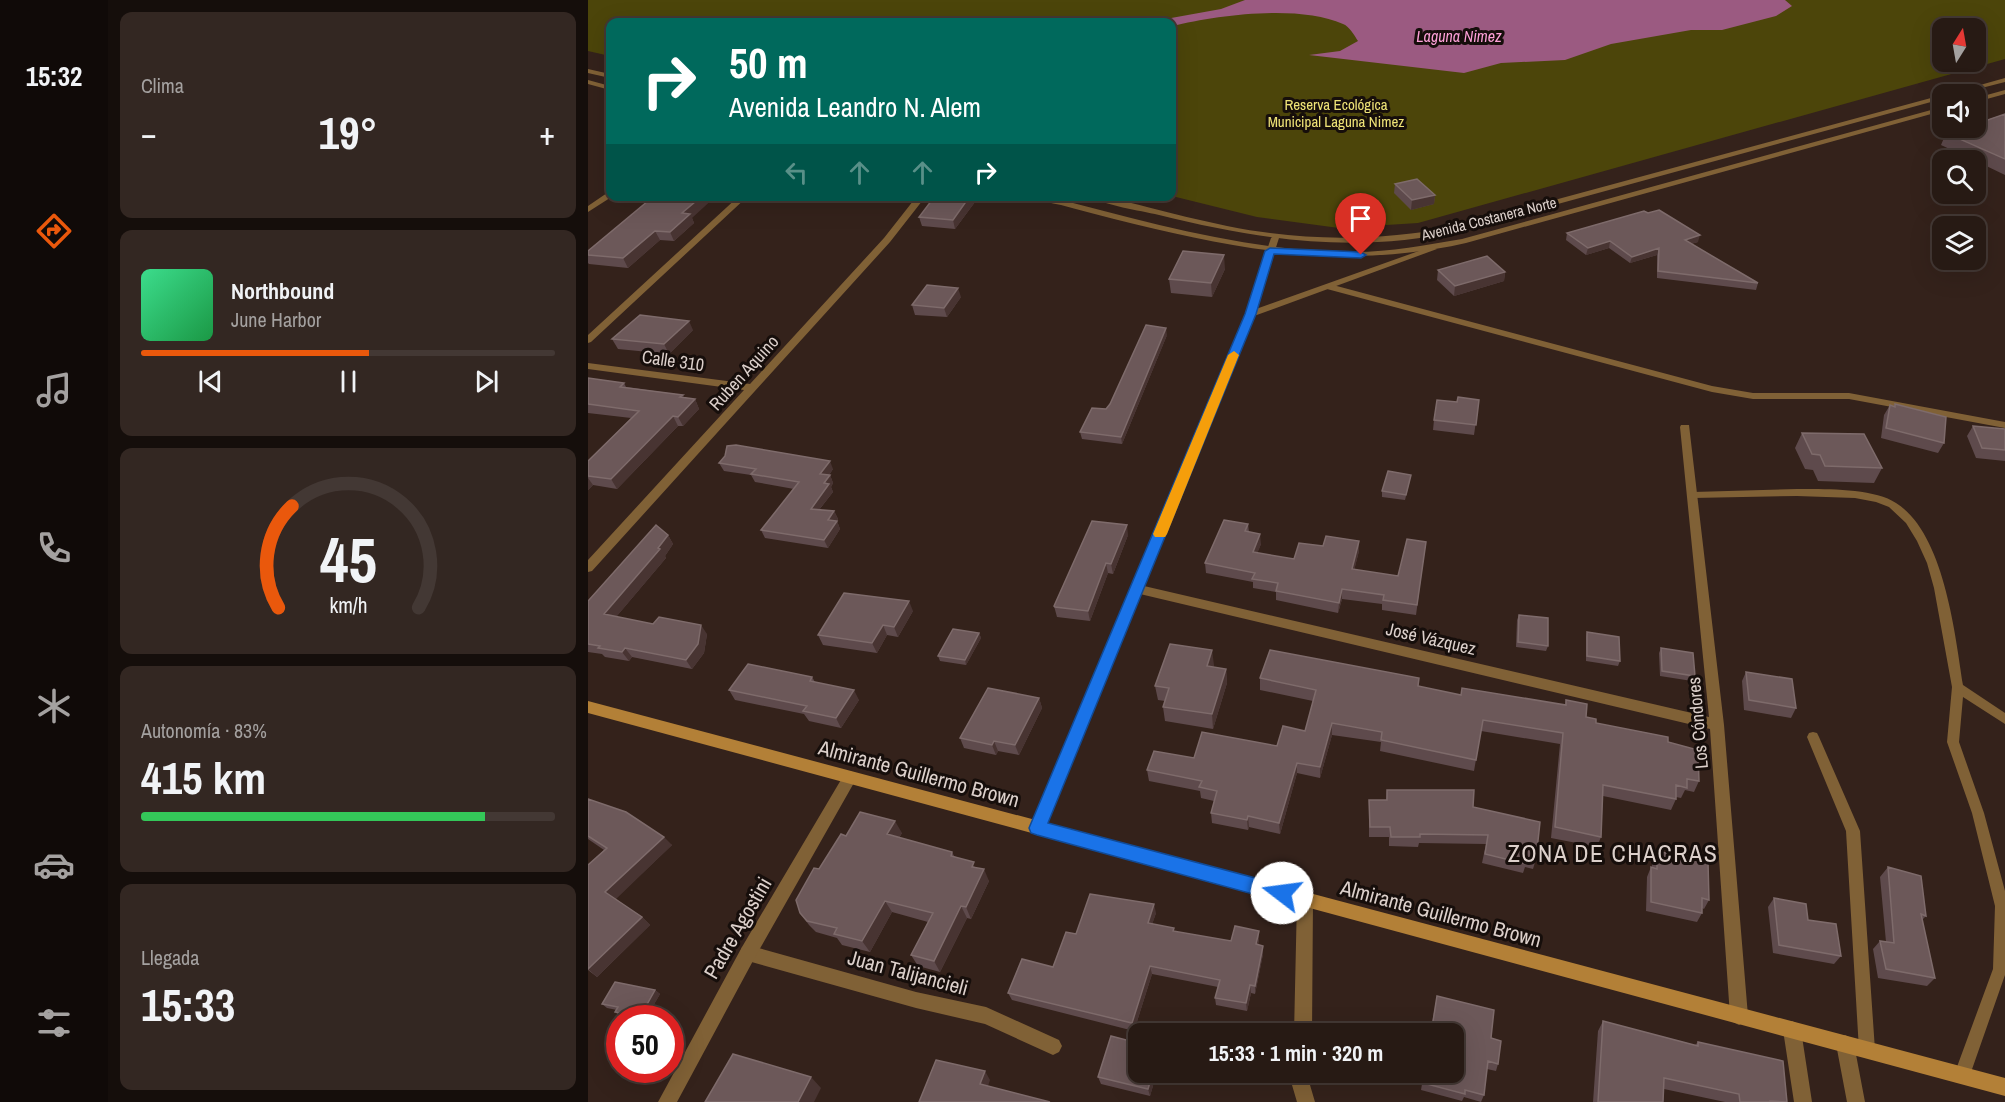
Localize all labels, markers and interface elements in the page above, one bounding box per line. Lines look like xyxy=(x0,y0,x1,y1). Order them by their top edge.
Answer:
north arrow xyxy=(1932,18,1986,72)
map controls xyxy=(1932,18,1986,270)
water label: Laguna Nimez xyxy=(1416,25,1502,47)
text: 50 m xyxy=(729,35,808,91)
icon: right xyxy=(630,42,708,120)
text: 15:32 xyxy=(26,58,82,94)
text: Clima xyxy=(141,72,184,99)
button: sound xyxy=(1932,84,1986,138)
text: Avenida Leandro N. Alem xyxy=(729,89,981,125)
park label: Reserva Ecológica Municipal Laguna Nimez xyxy=(1268,94,1404,132)
text: 19° xyxy=(318,102,378,163)
text: − xyxy=(141,111,157,155)
text: + xyxy=(539,111,555,155)
button: search xyxy=(1932,150,1986,204)
icon: left xyxy=(780,156,813,189)
icon: ahead xyxy=(843,156,876,189)
icon: ahead xyxy=(906,156,939,189)
icon: right xyxy=(969,156,1002,189)
street label: Avenida Costanera Norte xyxy=(1418,192,1559,246)
pin xyxy=(1335,193,1386,255)
icon: arrive xyxy=(1344,202,1377,235)
icon: directions xyxy=(33,210,75,252)
button: layers xyxy=(1932,216,1986,270)
text: Northbound xyxy=(231,276,334,306)
text: June Harbor xyxy=(231,306,321,333)
street label: Ruben Aquino xyxy=(703,330,784,416)
street label: Calle 310 xyxy=(640,344,706,377)
icon: previous xyxy=(194,365,227,398)
icon: pause xyxy=(332,365,365,398)
icon: next xyxy=(470,365,503,398)
icon: music xyxy=(33,369,75,411)
text: 45 xyxy=(320,517,376,601)
icon: phone xyxy=(33,527,75,569)
text: km/h xyxy=(329,591,367,620)
street label: José Vázquez xyxy=(1384,616,1479,661)
street label: Los Cóndores xyxy=(1681,676,1714,770)
icon: climate xyxy=(33,685,75,727)
text: Autonomía · 83% xyxy=(141,717,267,744)
street label: Almirante Guillermo Brown xyxy=(815,733,1023,814)
text: 415 km xyxy=(141,747,266,808)
district label: ZONA DE CHACRAS xyxy=(1508,837,1718,869)
icon: car xyxy=(33,844,75,886)
position arrow xyxy=(1250,861,1314,925)
street label: Padre Agostini xyxy=(697,872,778,984)
street label: Almirante Guillermo Brown xyxy=(1337,873,1545,954)
street label: Juan Talijancieli xyxy=(845,943,972,1003)
text: Llegada xyxy=(141,944,199,971)
text: 15:33 xyxy=(141,974,235,1035)
icon: filters xyxy=(33,1002,75,1044)
speed limit sign: 50 xyxy=(606,1005,684,1083)
text: 15:33 · 1 min · 320 m xyxy=(1209,1038,1383,1068)

